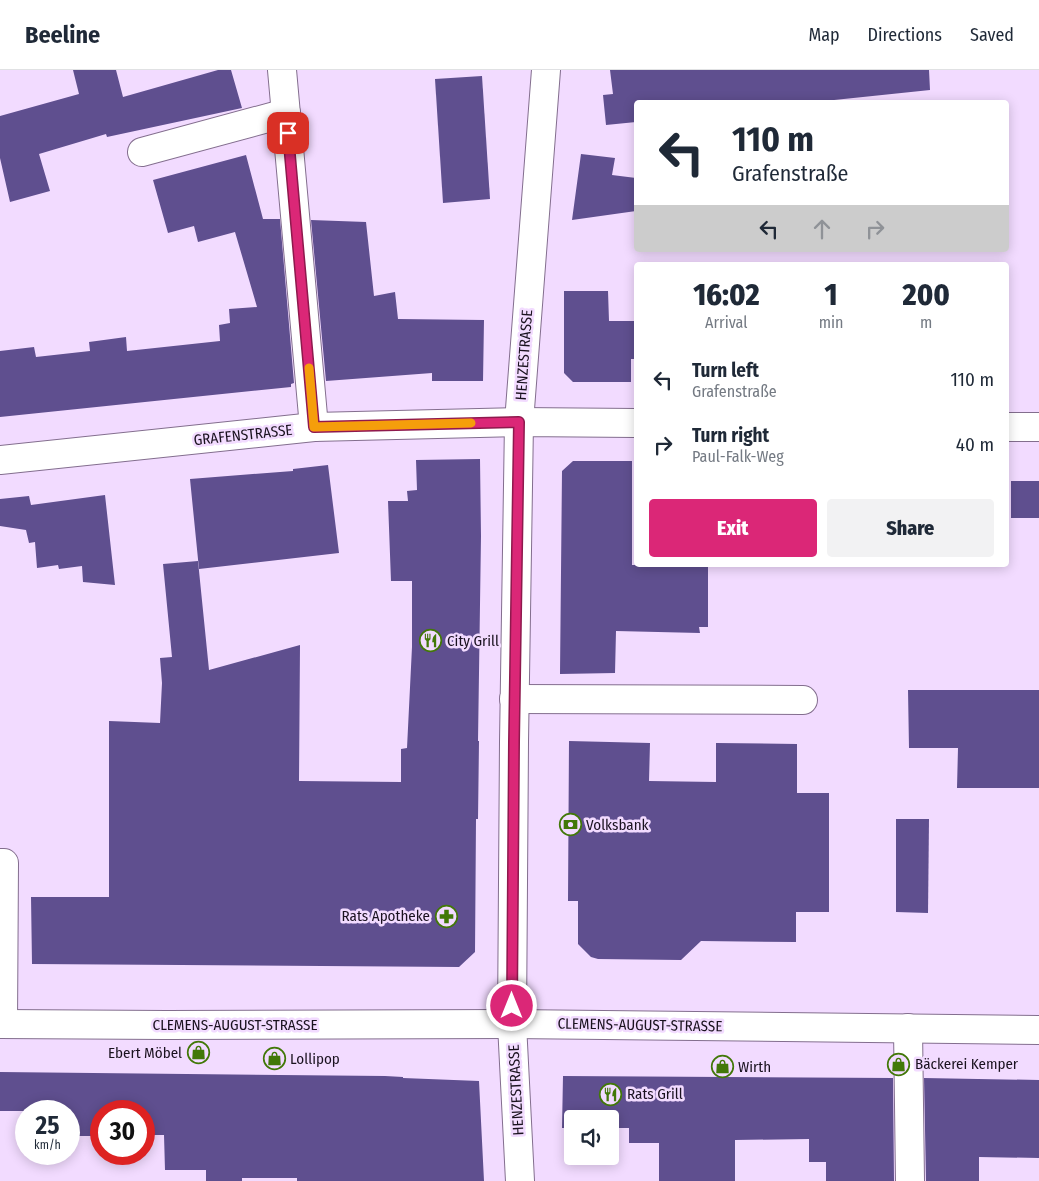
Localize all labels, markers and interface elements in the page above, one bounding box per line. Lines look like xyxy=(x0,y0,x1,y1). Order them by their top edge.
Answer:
text: Beeline xyxy=(25,21,100,49)
text: Map xyxy=(808,24,840,46)
text: Directions xyxy=(868,24,942,46)
text: Saved xyxy=(970,24,1014,46)
pin xyxy=(267,112,309,154)
text: 110 m xyxy=(732,118,814,160)
icon: arrive xyxy=(274,119,302,147)
icon: left xyxy=(649,120,714,185)
text: Grafenstraße xyxy=(732,160,848,187)
icon: left xyxy=(755,215,783,243)
icon: ahead xyxy=(808,215,836,243)
icon: right xyxy=(861,215,889,243)
text: 16:02 xyxy=(693,277,760,313)
text: 1 xyxy=(825,277,838,313)
text: 200 xyxy=(903,277,950,313)
street label: HENZESTRASSE xyxy=(512,309,536,401)
text: Arrival xyxy=(705,313,748,332)
text: min xyxy=(819,313,843,332)
text: m xyxy=(920,313,932,332)
text: Turn left xyxy=(692,359,759,382)
icon: left xyxy=(649,366,677,394)
text: 110 m xyxy=(950,368,994,391)
text: Grafenstraße xyxy=(692,382,777,401)
street label: GRAFENSTRASSE xyxy=(193,421,293,449)
text: Turn right xyxy=(692,424,769,447)
icon: right xyxy=(649,431,677,459)
text: 40 m xyxy=(956,433,994,456)
text: Paul-Falk-Weg xyxy=(692,447,784,466)
button: Exit xyxy=(649,499,817,557)
button: Share xyxy=(827,499,994,557)
restaurant icon: City Grill xyxy=(419,629,443,653)
place label: City Grill xyxy=(447,632,499,650)
bank icon: Volksbank xyxy=(558,813,582,837)
place label: Volksbank xyxy=(586,816,649,834)
pharmacy icon: Rats Apotheke xyxy=(434,904,458,928)
place label: Rats Apotheke xyxy=(342,907,430,925)
position arrow xyxy=(485,979,537,1031)
street label: CLEMENS-AUGUST-STRASSE xyxy=(557,1015,723,1035)
street label: CLEMENS-AUGUST-STRASSE xyxy=(153,1016,317,1034)
shop icon: Ebert Möbel xyxy=(186,1041,210,1065)
place label: Ebert Möbel xyxy=(108,1044,182,1062)
street label: HENZESTRASSE xyxy=(505,1044,527,1136)
shop icon: Lollipop xyxy=(262,1047,286,1071)
place label: Lollipop xyxy=(290,1050,340,1068)
shop icon: Bäckerei Kemper xyxy=(887,1052,911,1076)
shop icon: Wirth xyxy=(710,1055,734,1079)
place label: Bäckerei Kemper xyxy=(915,1055,1019,1073)
place label: Wirth xyxy=(738,1058,771,1076)
restaurant icon: Rats Grill xyxy=(599,1082,623,1106)
place label: Rats Grill xyxy=(627,1085,683,1103)
speed limit sign: 30 xyxy=(90,1100,155,1165)
map controls xyxy=(564,1110,619,1165)
button: sound xyxy=(564,1110,619,1165)
text: 25 xyxy=(36,1111,59,1141)
text: km/h xyxy=(34,1138,61,1152)

